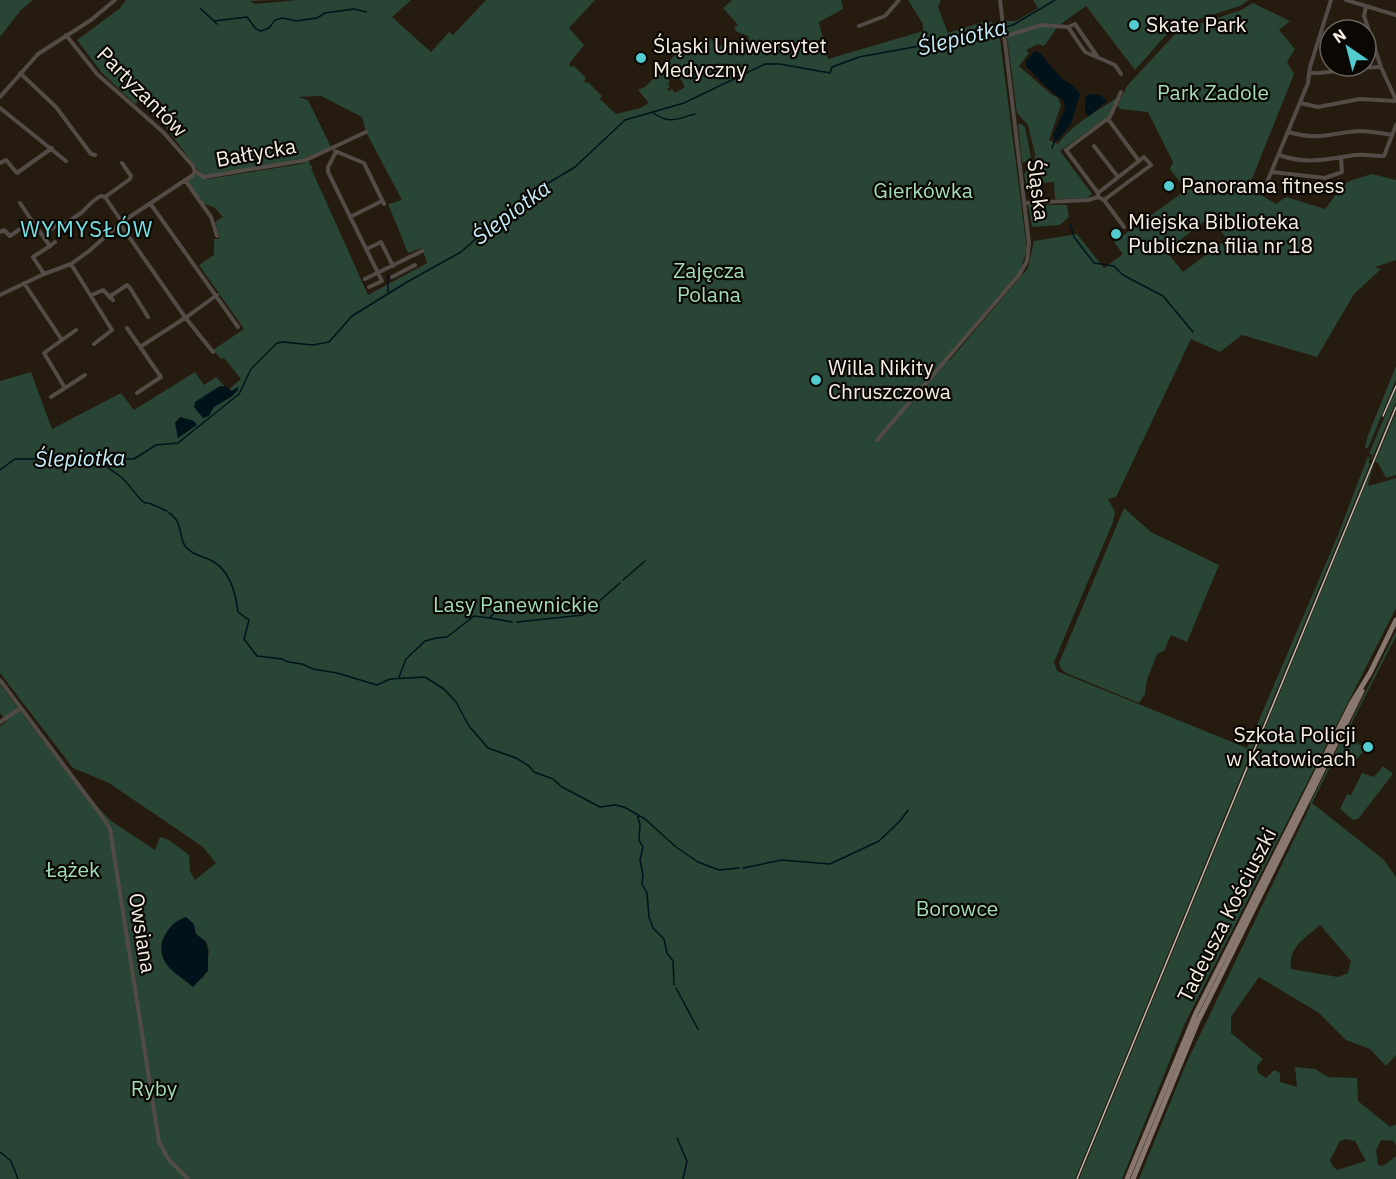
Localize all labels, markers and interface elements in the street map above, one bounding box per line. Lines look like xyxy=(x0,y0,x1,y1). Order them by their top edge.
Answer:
place label: Skate Park xyxy=(1146,10,1247,38)
water label: Ślepiotka xyxy=(914,11,1010,62)
marker: Skate Park xyxy=(1127,18,1141,32)
north arrow xyxy=(1318,18,1378,78)
text: N xyxy=(1329,24,1350,47)
place label: Śląski Uniwersytet Medyczny xyxy=(653,31,827,83)
street label: Partyzantów xyxy=(91,40,194,143)
marker: Śląski Uniwersytet Medyczny xyxy=(634,51,648,65)
park label: Park Zadole xyxy=(1157,78,1269,106)
street label: Bałtycka xyxy=(213,131,298,173)
street label: Śląska xyxy=(1021,158,1057,222)
place label: Panorama fitness xyxy=(1181,171,1345,199)
water label: Ślepiotka xyxy=(466,173,556,251)
park label: Gierkówka xyxy=(873,176,973,204)
marker: Panorama fitness xyxy=(1162,179,1176,193)
place label: Miejska Biblioteka Publiczna filia nr 18 xyxy=(1128,207,1313,259)
district label: WYMYSŁÓW xyxy=(20,214,154,243)
marker: Miejska Biblioteka Publiczna filia nr 18 xyxy=(1109,227,1123,241)
park label: Zajęcza Polana xyxy=(673,256,745,308)
place label: Willa Nikity Chruszczowa xyxy=(828,353,951,405)
marker: Willa Nikity Chruszczowa xyxy=(809,373,823,387)
water label: Ślepiotka xyxy=(34,442,126,473)
park label: Lasy Panewnickie xyxy=(433,590,599,618)
place label: Szkoła Policji w Katowicach xyxy=(1226,720,1356,772)
marker: Szkoła Policji w Katowicach xyxy=(1361,740,1375,754)
street label: Tadeusza Kościuszki xyxy=(1170,823,1282,1006)
park label: Łążek xyxy=(45,855,100,883)
street label: Owsiana xyxy=(123,891,163,975)
park label: Borowce xyxy=(916,894,998,922)
park label: Ryby xyxy=(131,1074,178,1102)

